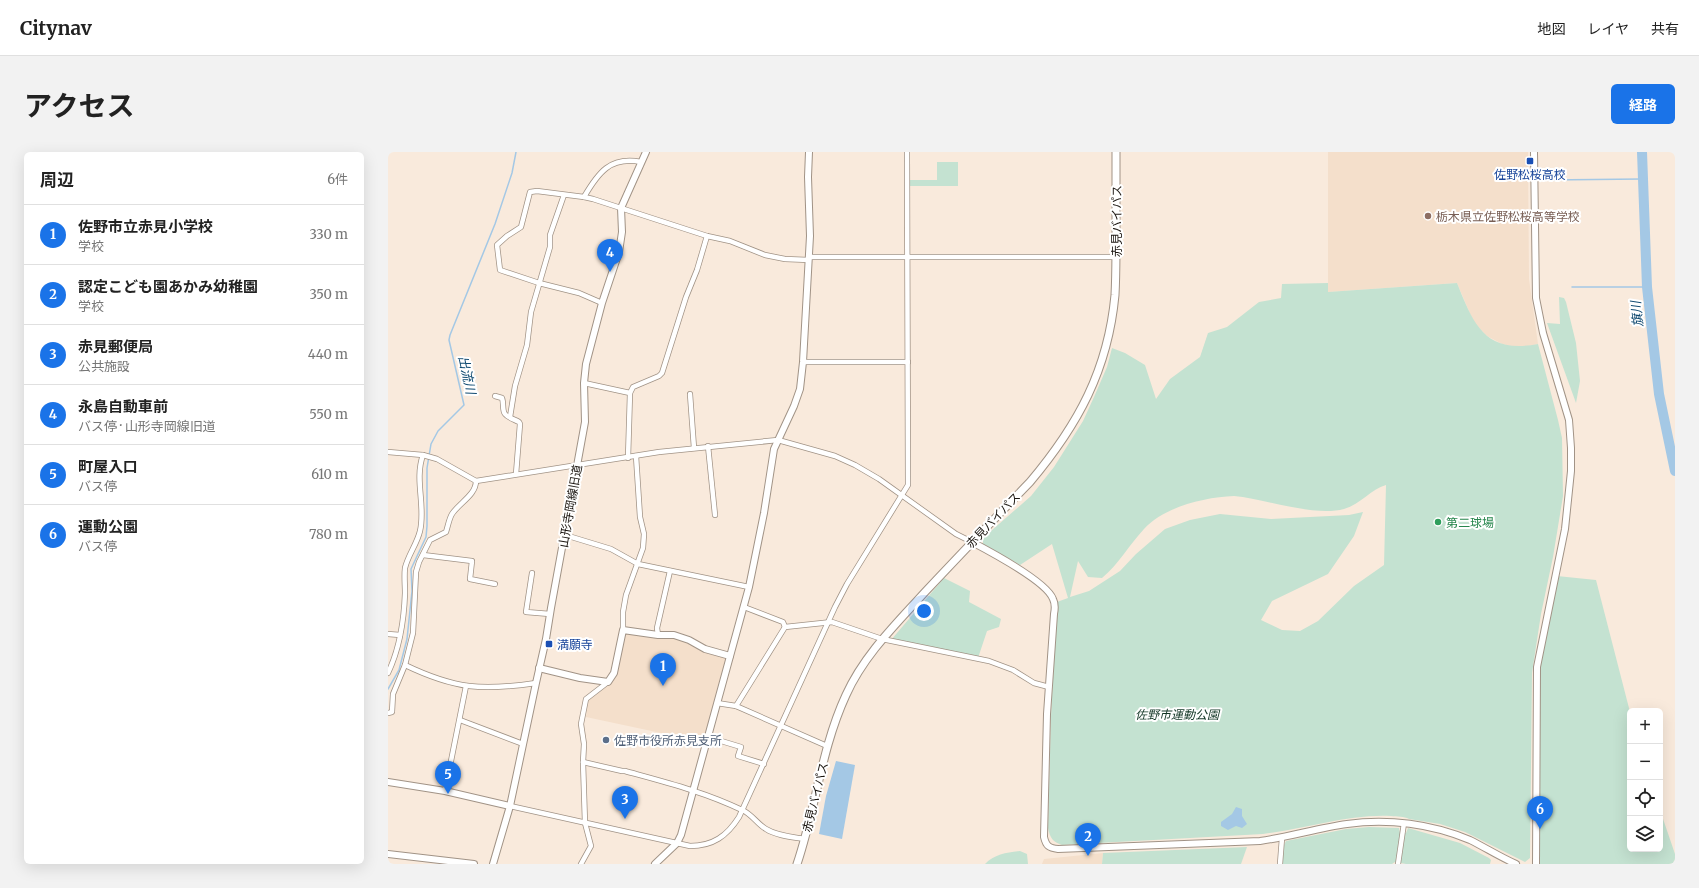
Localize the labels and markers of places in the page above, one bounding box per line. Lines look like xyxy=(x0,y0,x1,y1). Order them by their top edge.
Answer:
marker: 佐野松桜高校 xyxy=(1525,156,1535,166)
place label: 佐野松桜高校 xyxy=(1494,167,1566,182)
place label: 栃木県立佐野松桜高等学校 xyxy=(1436,209,1580,224)
marker: 栃木県立佐野松桜高等学校 xyxy=(1423,211,1433,221)
pin: 4 xyxy=(597,239,623,272)
place label: 第二球場 xyxy=(1446,515,1494,530)
marker: 第二球場 xyxy=(1433,517,1443,527)
place label: 満願寺 xyxy=(557,637,593,652)
marker: 満願寺 xyxy=(544,639,554,649)
pin: 1 xyxy=(650,653,676,686)
place label: 佐野市役所赤見支所 xyxy=(614,733,722,748)
marker: 佐野市役所赤見支所 xyxy=(601,735,611,745)
pin: 5 xyxy=(435,761,461,794)
pin: 3 xyxy=(612,786,638,819)
pin: 6 xyxy=(1527,796,1553,829)
pin: 2 xyxy=(1075,823,1101,856)

